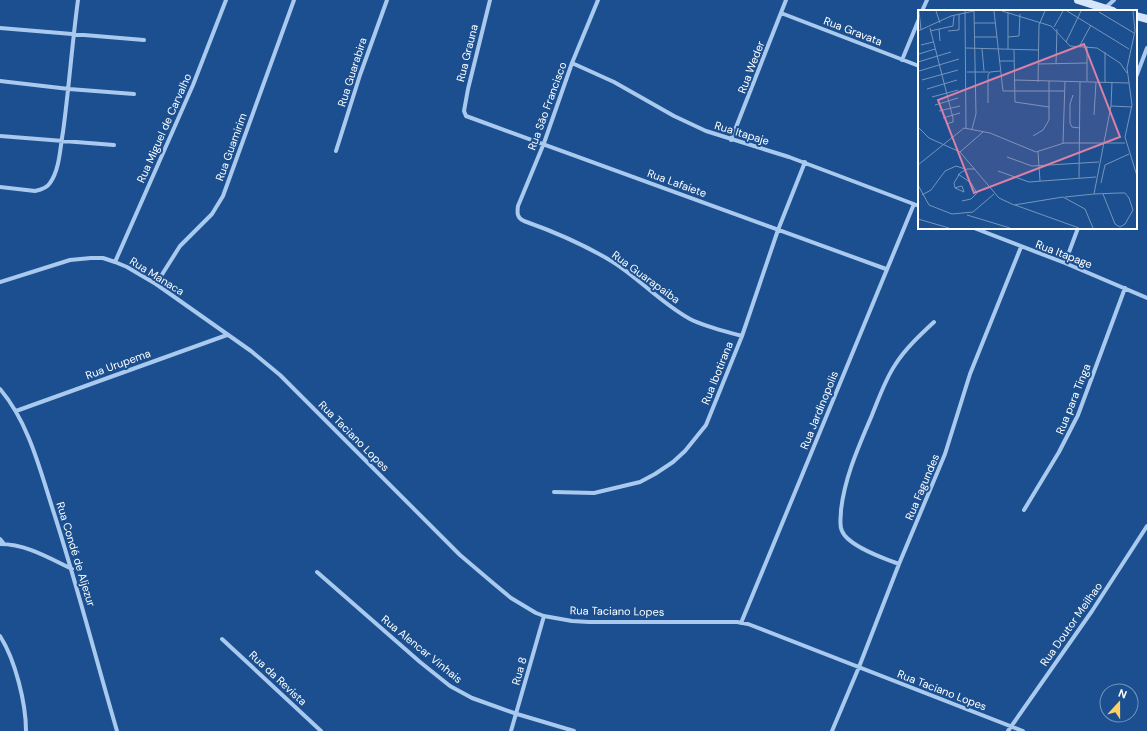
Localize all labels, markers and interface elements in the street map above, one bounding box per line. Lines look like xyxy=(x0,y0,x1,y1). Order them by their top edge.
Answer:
inset map xyxy=(918,10,1137,229)
street label: Rua Gravata xyxy=(822,13,884,49)
street label: Rua Grauna xyxy=(453,23,481,83)
street label: Rua Guarabira xyxy=(334,36,370,108)
street label: Rua Weder xyxy=(735,39,767,95)
street label: Rua São Francisco xyxy=(525,60,569,152)
street label: Rua Miguel de Carvalho xyxy=(133,71,195,185)
street label: Rua Guamirim xyxy=(212,111,250,183)
street label: Rua Itapaje xyxy=(713,118,771,148)
street label: Rua Lafaiete xyxy=(645,166,709,200)
street label: Rua Itapage xyxy=(1034,237,1094,271)
street label: Rua Guarapaiba xyxy=(609,248,683,306)
street label: Rua Manaca xyxy=(127,254,187,298)
street label: Rua Ibotirana xyxy=(698,339,736,407)
street label: Rua Urupema xyxy=(84,346,152,382)
street label: Rua para Tinga xyxy=(1052,362,1094,436)
street label: Rua Jardinopolis xyxy=(797,369,841,451)
street label: Rua Taciano Lopes xyxy=(316,398,392,474)
street label: Rua Fagundes xyxy=(902,452,942,522)
street label: Rua Condé de Aljezur xyxy=(53,500,99,608)
street label: Rua Doutor Meilhao xyxy=(1037,579,1105,669)
street label: Rua Taciano Lopes xyxy=(570,603,664,619)
street label: Rua Alencar Vinhais xyxy=(379,612,465,686)
street label: Rua da Revista xyxy=(246,648,310,708)
street label: Rua 8 xyxy=(508,655,530,687)
street label: Rua Taciano Lopes xyxy=(895,667,989,713)
north arrow xyxy=(1099,683,1139,723)
text: N xyxy=(1116,686,1129,702)

